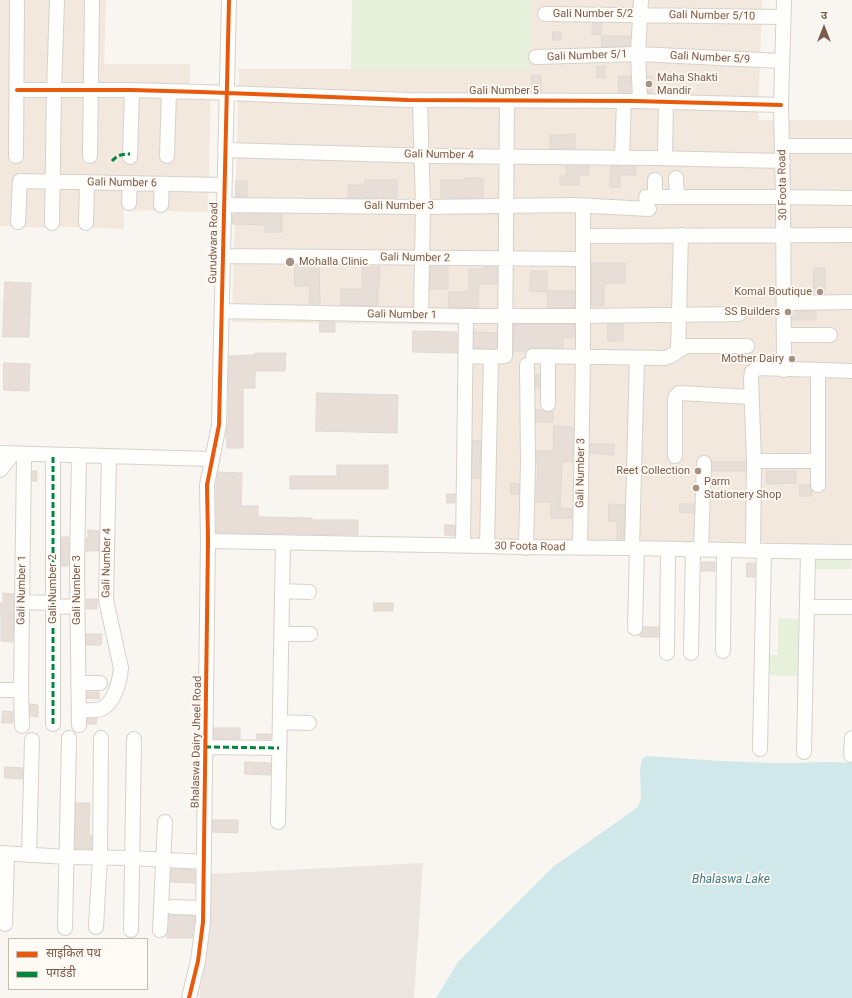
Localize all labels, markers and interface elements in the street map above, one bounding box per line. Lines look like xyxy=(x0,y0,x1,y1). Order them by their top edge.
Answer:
street label: Gali Number 5/2 xyxy=(553,7,633,21)
north arrow xyxy=(804,8,844,48)
street label: Gali Number 5/10 xyxy=(669,9,755,23)
text: उ xyxy=(821,9,827,22)
street label: Gali Number 5/1 xyxy=(547,48,627,64)
street label: Gali Number 5/9 xyxy=(669,49,751,67)
place label: Maha Shakti Mandir xyxy=(657,71,718,97)
marker: Maha Shakti Mandir xyxy=(644,79,654,89)
street label: Gali Number 5 xyxy=(469,84,539,98)
street label: Gali Number 4 xyxy=(404,148,474,162)
street label: 30 Foota Road xyxy=(776,149,790,221)
street label: Gali Number 6 xyxy=(87,176,157,190)
street label: Gali Number 3 xyxy=(364,199,434,213)
street label: Gurudwara Road xyxy=(207,202,221,284)
street label: Gali Number 2 xyxy=(380,251,450,265)
place label: Mohalla Clinic xyxy=(299,255,368,269)
marker: Mohalla Clinic xyxy=(284,256,296,268)
place label: Komal Boutique xyxy=(734,285,812,299)
marker: Komal Boutique xyxy=(815,287,825,297)
place label: SS Builders xyxy=(725,305,780,319)
marker: SS Builders xyxy=(783,307,793,317)
street label: Gali Number 1 xyxy=(367,308,437,322)
place label: Mother Dairy xyxy=(721,352,784,366)
marker: Mother Dairy xyxy=(787,354,797,364)
street label: Gali Number 3 xyxy=(574,438,588,508)
place label: Reet Collection xyxy=(616,464,690,478)
marker: Reet Collection xyxy=(693,466,703,476)
place label: Parm Stationery Shop xyxy=(704,475,781,501)
marker: Parm Stationery Shop xyxy=(691,483,701,493)
street label: Gali Number 4 xyxy=(100,528,114,598)
street label: 30 Foota Road xyxy=(494,540,566,554)
street label: Gali Number 2 xyxy=(46,554,60,624)
street label: Gali Number 1 xyxy=(15,555,29,625)
street label: Gali Number 3 xyxy=(70,555,84,625)
street label: Bhalaswa Dairy Jheel Road xyxy=(189,676,205,808)
water label: Bhalaswa Lake xyxy=(692,873,770,887)
legend xyxy=(8,938,148,990)
text: साइकिल पथ xyxy=(46,946,101,960)
text: पगडंडी xyxy=(46,966,76,980)

